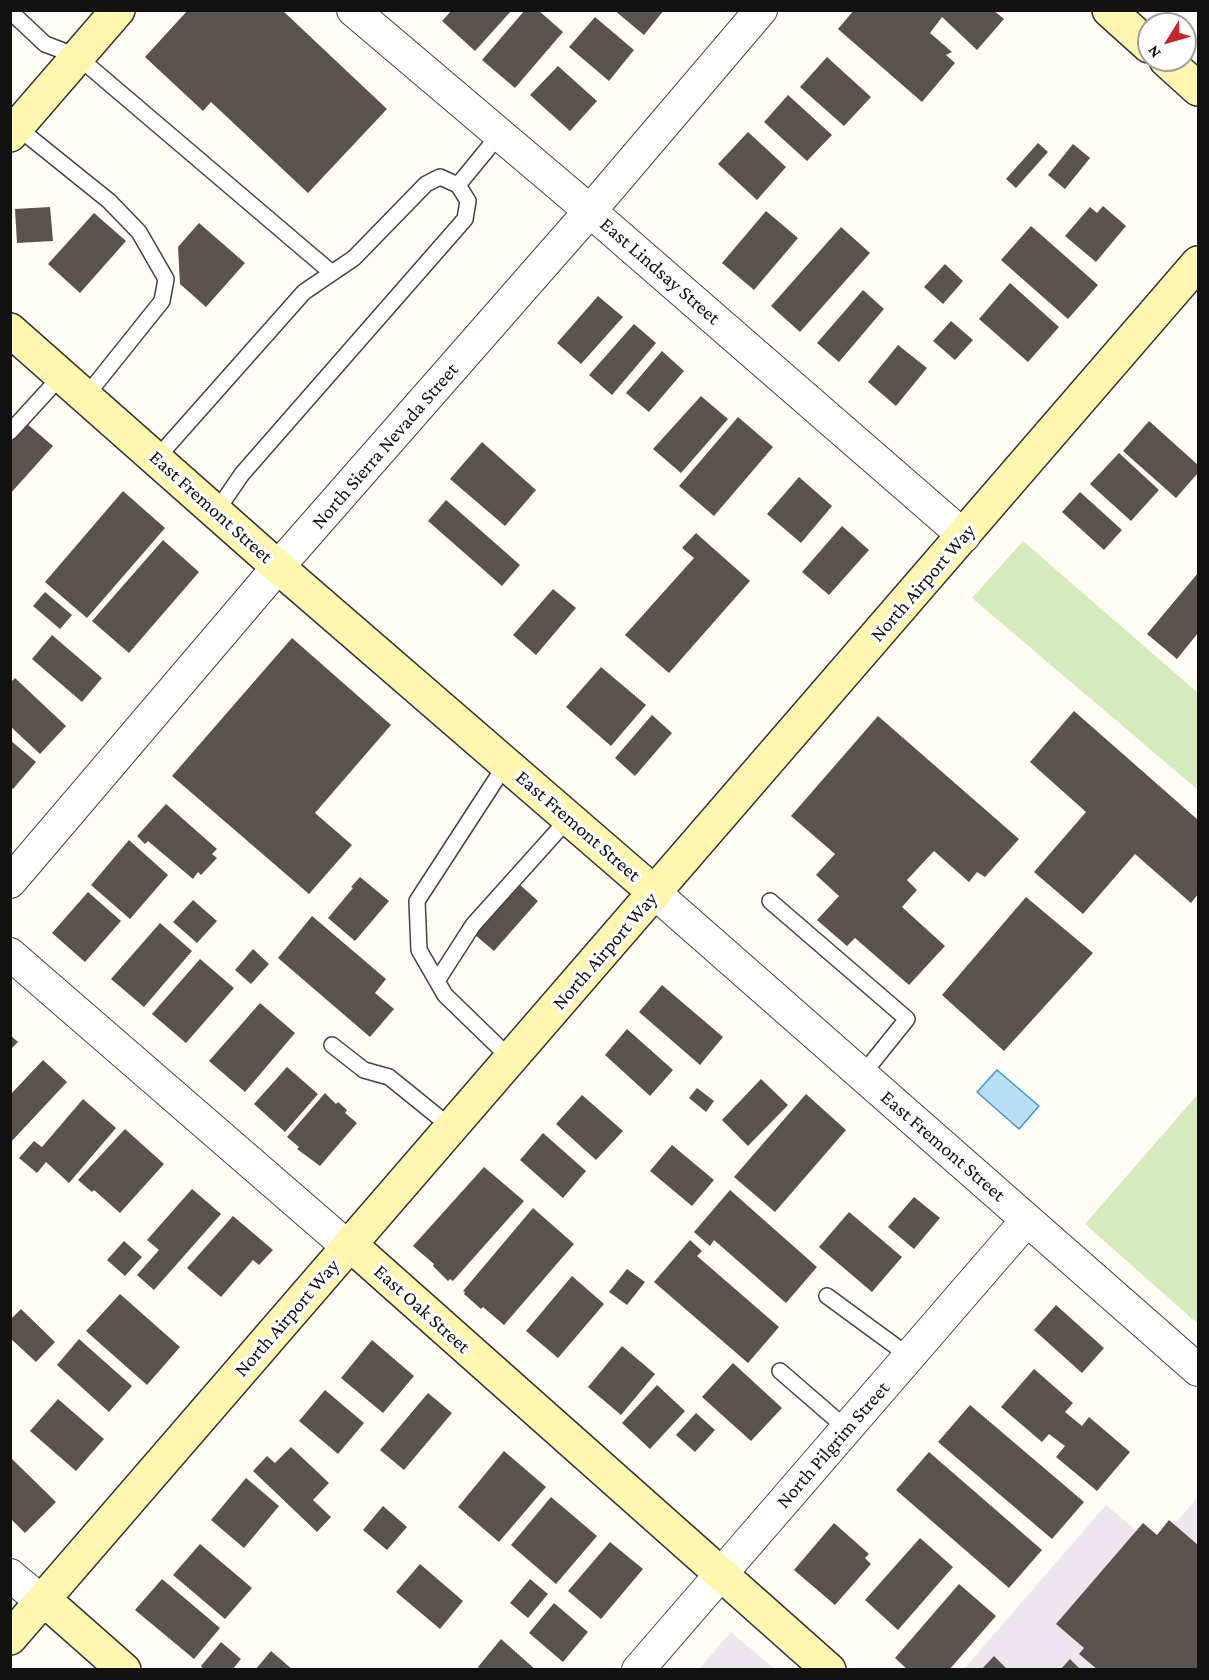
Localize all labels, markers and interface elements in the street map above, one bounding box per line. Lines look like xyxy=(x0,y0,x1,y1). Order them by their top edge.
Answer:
north arrow xyxy=(1137,12,1197,72)
text: N xyxy=(1144,42,1164,61)
street label: East Lindsay Street xyxy=(595,212,725,330)
street label: North Sierra Nevada Street xyxy=(306,358,464,534)
street label: East Fremont Street xyxy=(144,445,278,569)
street label: North Airport Way xyxy=(865,519,981,647)
street label: East Fremont Street xyxy=(511,765,645,887)
street label: North Airport Way xyxy=(547,887,663,1015)
street label: East Fremont Street xyxy=(876,1085,1010,1207)
street label: North Airport Way xyxy=(229,1254,345,1382)
street label: East Oak Street xyxy=(369,1260,475,1358)
street label: North Pilgrim Street xyxy=(771,1377,895,1513)

